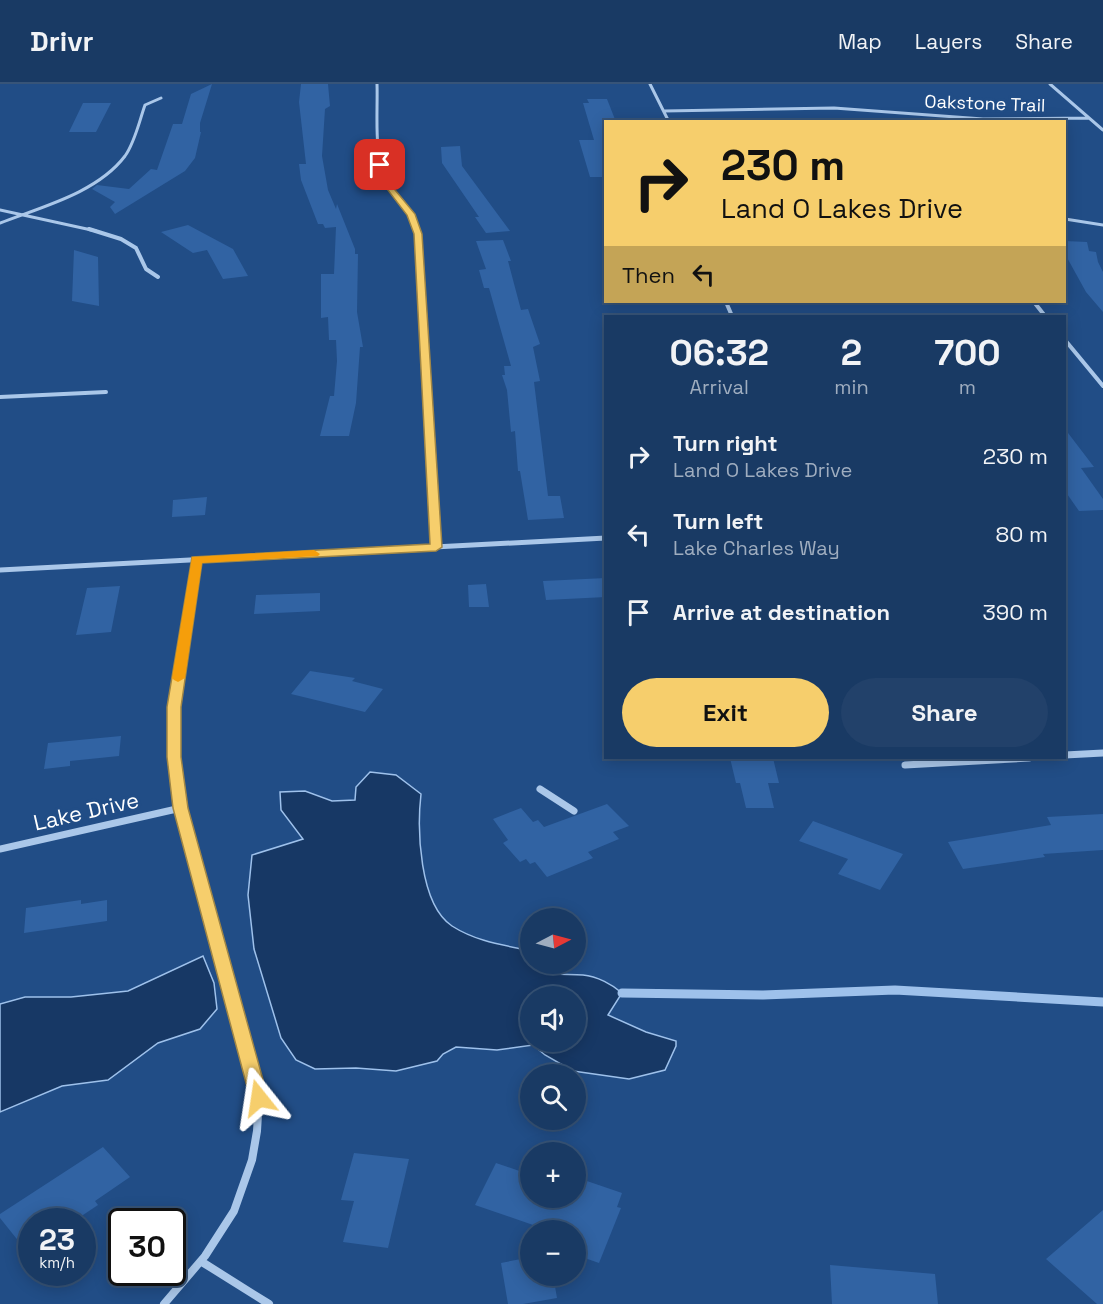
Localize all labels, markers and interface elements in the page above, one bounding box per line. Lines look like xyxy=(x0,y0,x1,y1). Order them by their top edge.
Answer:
text: Drivr xyxy=(30,23,94,59)
text: Map xyxy=(838,28,882,55)
text: Layers xyxy=(915,28,982,55)
text: Share xyxy=(1015,28,1073,55)
street label: Oakstone Trail xyxy=(924,89,1046,117)
pin xyxy=(354,139,405,190)
text: 230 m xyxy=(721,139,845,192)
icon: right xyxy=(622,144,700,222)
icon: arrive xyxy=(363,148,396,181)
text: Land O Lakes Drive xyxy=(721,191,963,226)
icon: left xyxy=(687,258,720,291)
text: Then xyxy=(622,261,675,289)
text: 06:32 xyxy=(669,330,769,376)
text: 2 xyxy=(841,330,862,376)
text: 700 xyxy=(934,330,1001,376)
text: Arrival xyxy=(689,374,749,400)
text: min xyxy=(834,374,869,400)
text: m xyxy=(959,374,976,400)
text: Turn right xyxy=(673,429,778,457)
icon: right xyxy=(622,440,655,473)
text: 230 m xyxy=(983,442,1048,470)
text: Land O Lakes Drive xyxy=(673,457,852,483)
text: Turn left xyxy=(673,507,763,535)
icon: left xyxy=(622,518,655,551)
text: 80 m xyxy=(996,520,1048,548)
text: Lake Charles Way xyxy=(673,535,840,561)
icon: arrive xyxy=(622,596,655,629)
text: Arrive at destination xyxy=(673,598,890,626)
text: 390 m xyxy=(983,598,1048,626)
button: Exit xyxy=(622,678,829,747)
button: Share xyxy=(841,678,1048,747)
street label: Lake Drive xyxy=(31,785,141,837)
north arrow xyxy=(520,908,586,974)
map controls xyxy=(520,908,586,1286)
button: sound xyxy=(520,986,586,1052)
button: search xyxy=(520,1064,586,1130)
position arrow xyxy=(227,1066,291,1130)
button: + xyxy=(520,1142,586,1208)
speed limit sign: 30 xyxy=(108,1208,186,1286)
text: 23 xyxy=(39,1220,75,1259)
button: − xyxy=(520,1220,586,1286)
text: km/h xyxy=(39,1253,75,1272)

